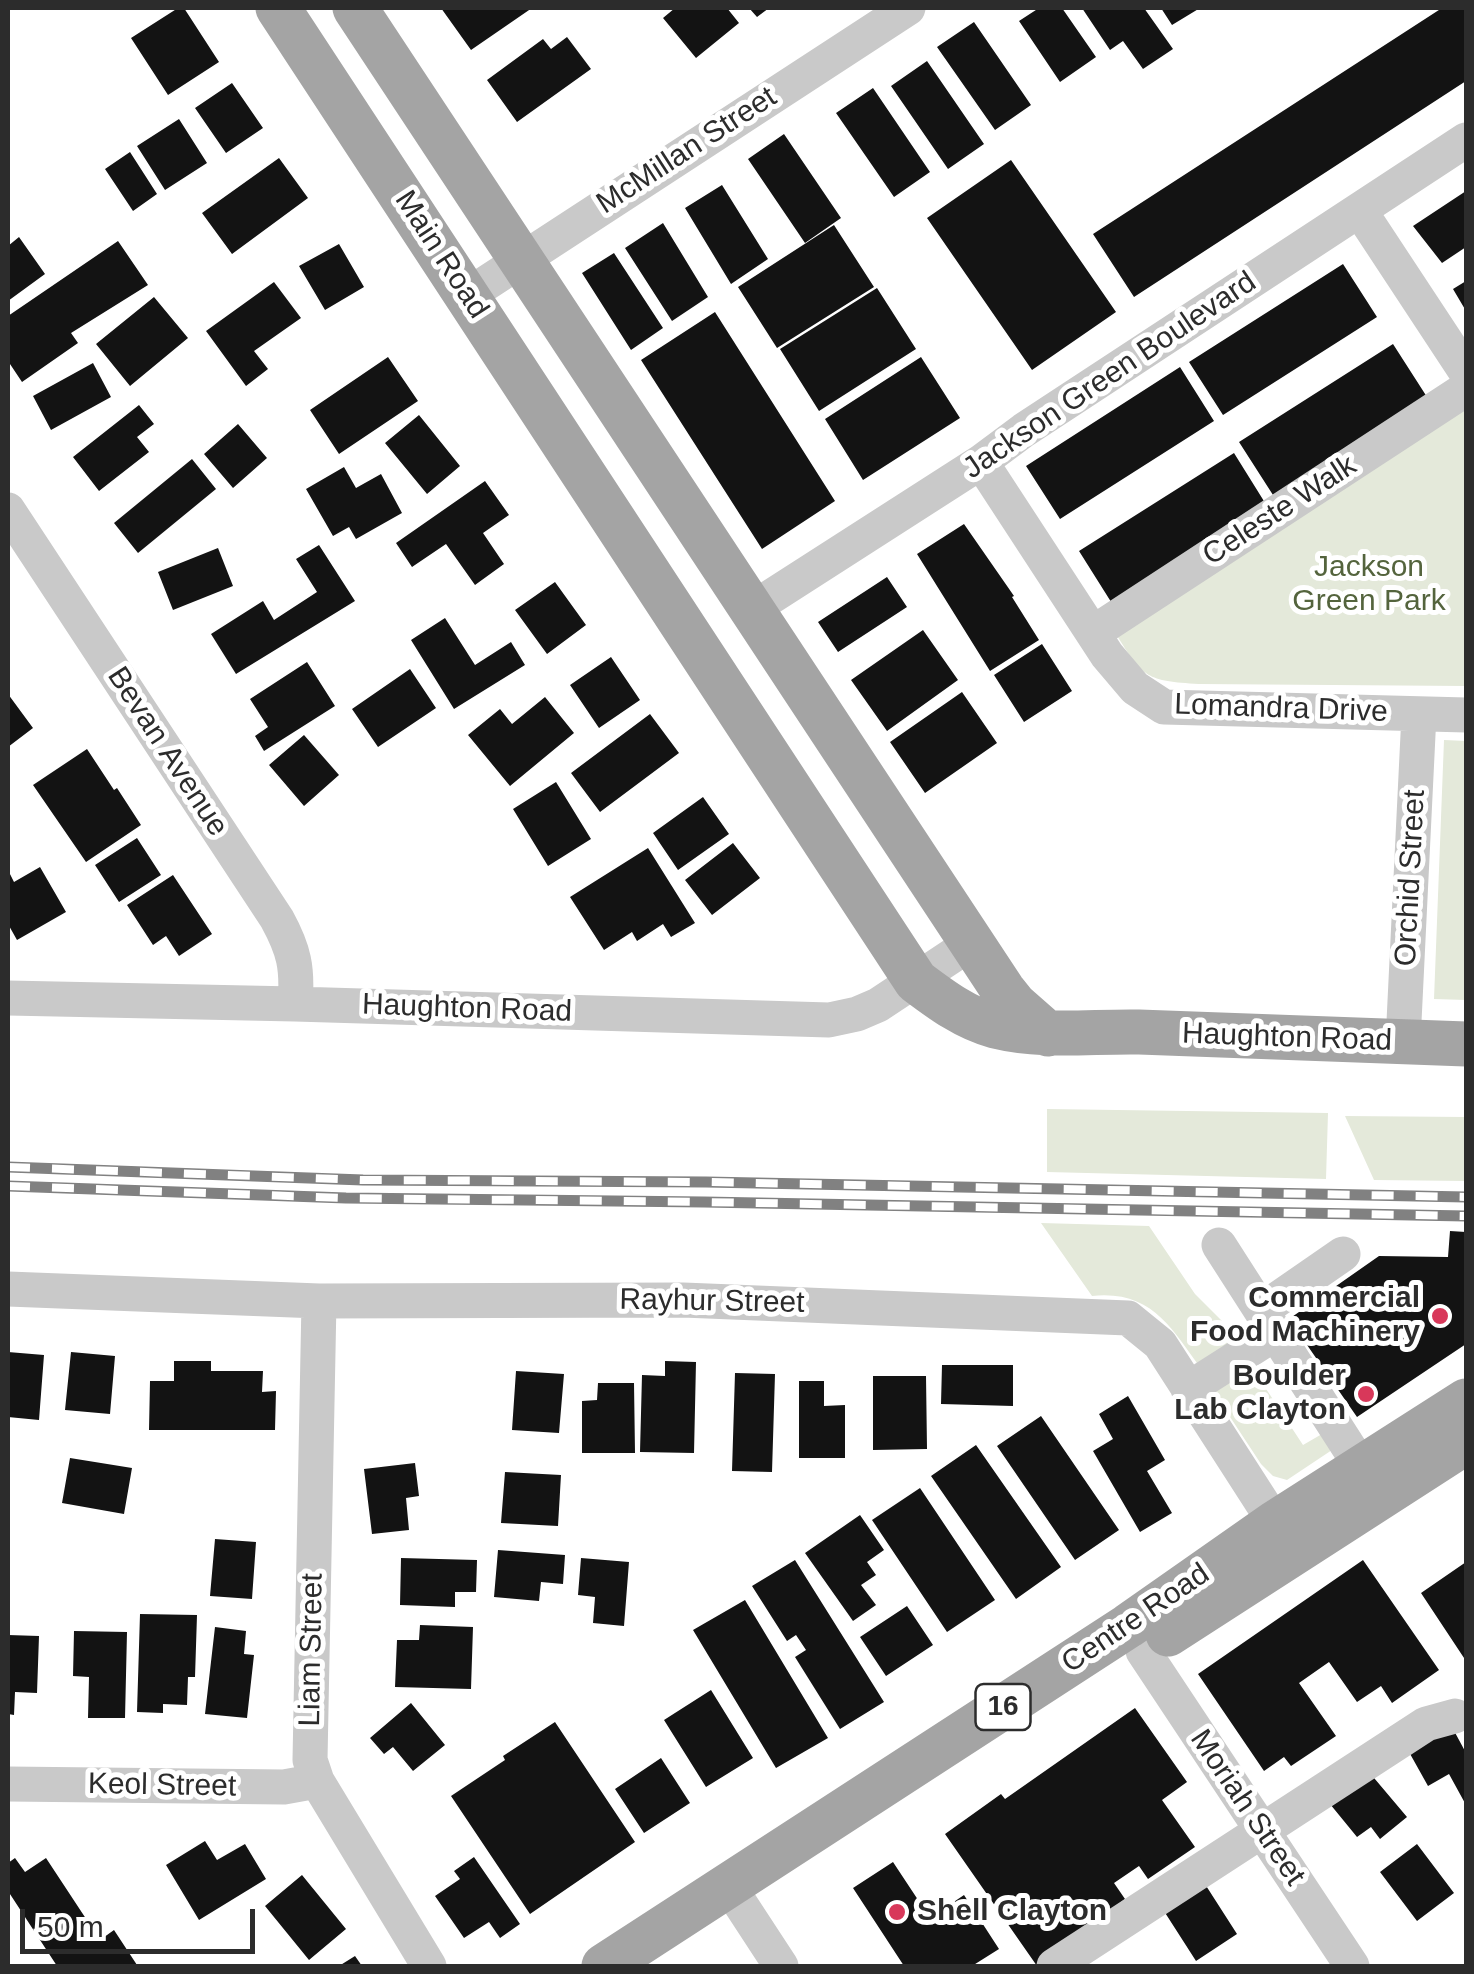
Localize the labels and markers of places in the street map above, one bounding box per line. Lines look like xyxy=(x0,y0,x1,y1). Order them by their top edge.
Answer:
place label: Commercial Food Machinery xyxy=(1190,1281,1420,1352)
marker: Commercial Food Machinery xyxy=(1429,1305,1451,1327)
place label: Boulder Lab Clayton xyxy=(1174,1359,1346,1430)
marker: Boulder Lab Clayton xyxy=(1355,1383,1377,1405)
place label: Shell Clayton xyxy=(917,1894,1107,1930)
marker: Shell Clayton xyxy=(886,1901,908,1923)

